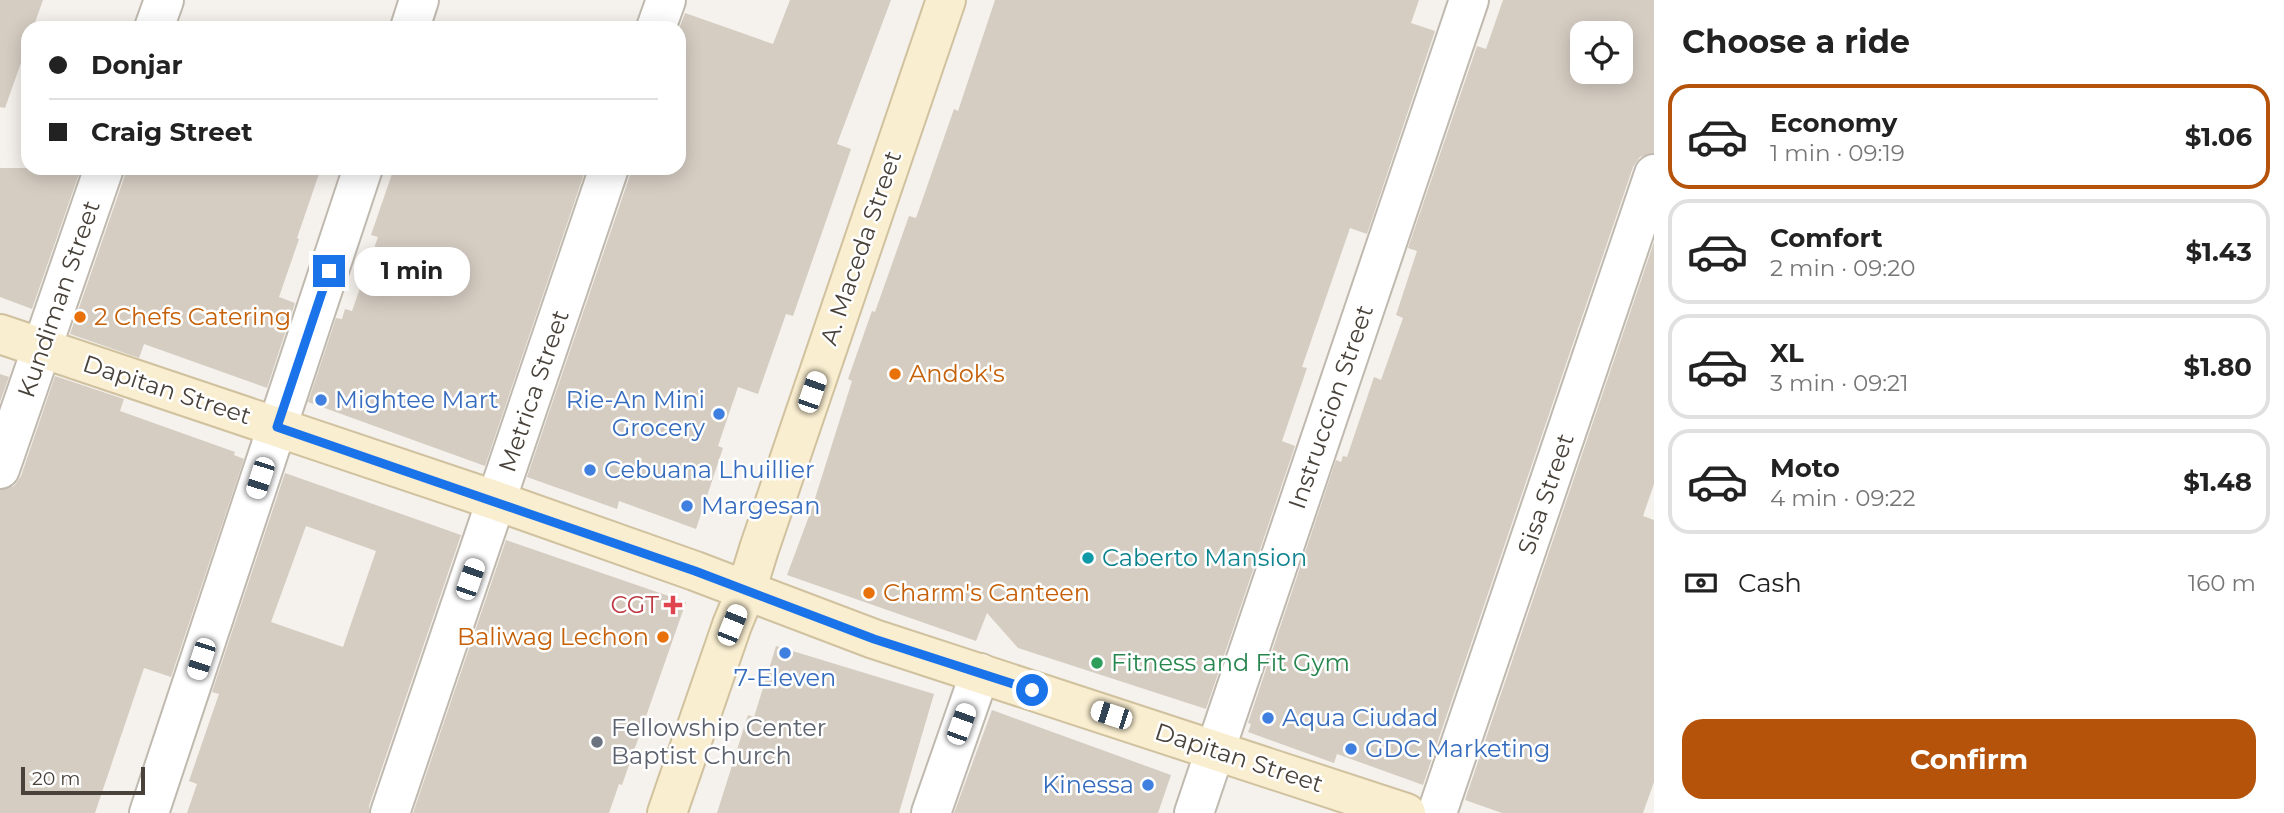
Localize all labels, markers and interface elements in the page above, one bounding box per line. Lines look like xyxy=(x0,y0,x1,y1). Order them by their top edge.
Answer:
map controls xyxy=(1570,21,1633,84)
button: locate xyxy=(1570,21,1633,84)
text: Choose a ride xyxy=(1682,22,1910,61)
text: Donjar xyxy=(91,49,183,81)
icon: car xyxy=(1686,105,1749,168)
text: Economy xyxy=(1770,107,1897,139)
text: Craig Street xyxy=(91,116,252,148)
text: $1.06 xyxy=(2185,121,2252,153)
text: 1 min · 09:19 xyxy=(1770,139,1905,167)
street label: A. Maceda Street xyxy=(814,147,907,349)
street label: Kundiman Street xyxy=(11,196,106,401)
icon: car xyxy=(1686,220,1749,283)
text: Comfort xyxy=(1770,222,1882,254)
text: $1.43 xyxy=(2186,236,2252,268)
callout: 1 min xyxy=(354,246,469,296)
text: 2 min · 09:20 xyxy=(1770,254,1915,282)
route end xyxy=(313,255,345,287)
text: 1 min xyxy=(381,257,443,285)
street label: Instruccion Street xyxy=(1282,301,1379,513)
place label: 2 Chefs Catering xyxy=(94,302,291,331)
street label: Metrica Street xyxy=(492,306,575,476)
marker: 2 Chefs Catering xyxy=(72,309,88,325)
icon: car xyxy=(1686,335,1749,398)
text: XL xyxy=(1770,337,1804,369)
street label: Dapitan Street xyxy=(79,349,255,430)
text: $1.80 xyxy=(2184,351,2252,383)
place label: Andok's xyxy=(909,359,1005,388)
marker: Andok's xyxy=(887,366,903,382)
car xyxy=(796,369,829,415)
text: 3 min · 09:21 xyxy=(1770,369,1908,397)
place label: Mightee Mart xyxy=(335,385,499,414)
place label: Rie-An Mini Grocery xyxy=(566,385,705,442)
marker: Mightee Mart xyxy=(313,392,329,408)
marker: Rie-An Mini Grocery xyxy=(711,406,727,422)
street label: Sisa Street xyxy=(1511,429,1580,558)
icon: car xyxy=(1686,450,1749,513)
text: Moto xyxy=(1770,452,1840,484)
car xyxy=(244,455,277,501)
place label: Cebuana Lhuillier xyxy=(604,455,815,484)
marker: Cebuana Lhuillier xyxy=(582,462,598,478)
text: $1.48 xyxy=(2183,466,2252,498)
text: 4 min · 09:22 xyxy=(1770,484,1915,512)
place label: Margesan xyxy=(701,491,820,520)
marker: Margesan xyxy=(679,498,695,514)
place label: Caberto Mansion xyxy=(1102,543,1307,572)
marker: Caberto Mansion xyxy=(1080,550,1096,566)
car xyxy=(454,556,487,602)
icon: cash xyxy=(1682,564,1720,602)
text: Cash xyxy=(1738,567,1802,599)
text: 160 m xyxy=(2188,569,2256,597)
place label: Charm's Canteen xyxy=(883,578,1090,607)
marker: Charm's Canteen xyxy=(861,585,877,601)
place label: CGT xyxy=(610,590,659,619)
marker: CGT xyxy=(665,597,681,613)
car xyxy=(715,602,750,648)
place label: Baliwag Lechon xyxy=(457,622,649,651)
marker: Baliwag Lechon xyxy=(655,629,671,645)
car xyxy=(185,636,218,682)
marker: 7-Eleven xyxy=(777,645,793,661)
place label: Fitness and Fit Gym xyxy=(1111,648,1350,677)
marker: Fitness and Fit Gym xyxy=(1089,655,1105,671)
place label: 7-Eleven xyxy=(734,663,836,692)
route start xyxy=(1016,674,1048,706)
car xyxy=(1088,699,1135,731)
car xyxy=(944,701,979,747)
place label: Aqua Ciudad xyxy=(1282,703,1438,732)
marker: Aqua Ciudad xyxy=(1260,710,1276,726)
place label: Fellowship Center Baptist Church xyxy=(611,713,826,770)
street label: Dapitan Street xyxy=(1151,717,1327,798)
button: Confirm xyxy=(1682,719,2256,799)
marker: Fellowship Center Baptist Church xyxy=(589,734,605,750)
place label: GDC Marketing xyxy=(1365,734,1550,763)
marker: GDC Marketing xyxy=(1343,741,1359,757)
scale bar xyxy=(21,764,145,796)
text: 20 m xyxy=(32,767,80,790)
place label: Kinessa xyxy=(1042,770,1134,799)
marker: Kinessa xyxy=(1140,777,1156,793)

